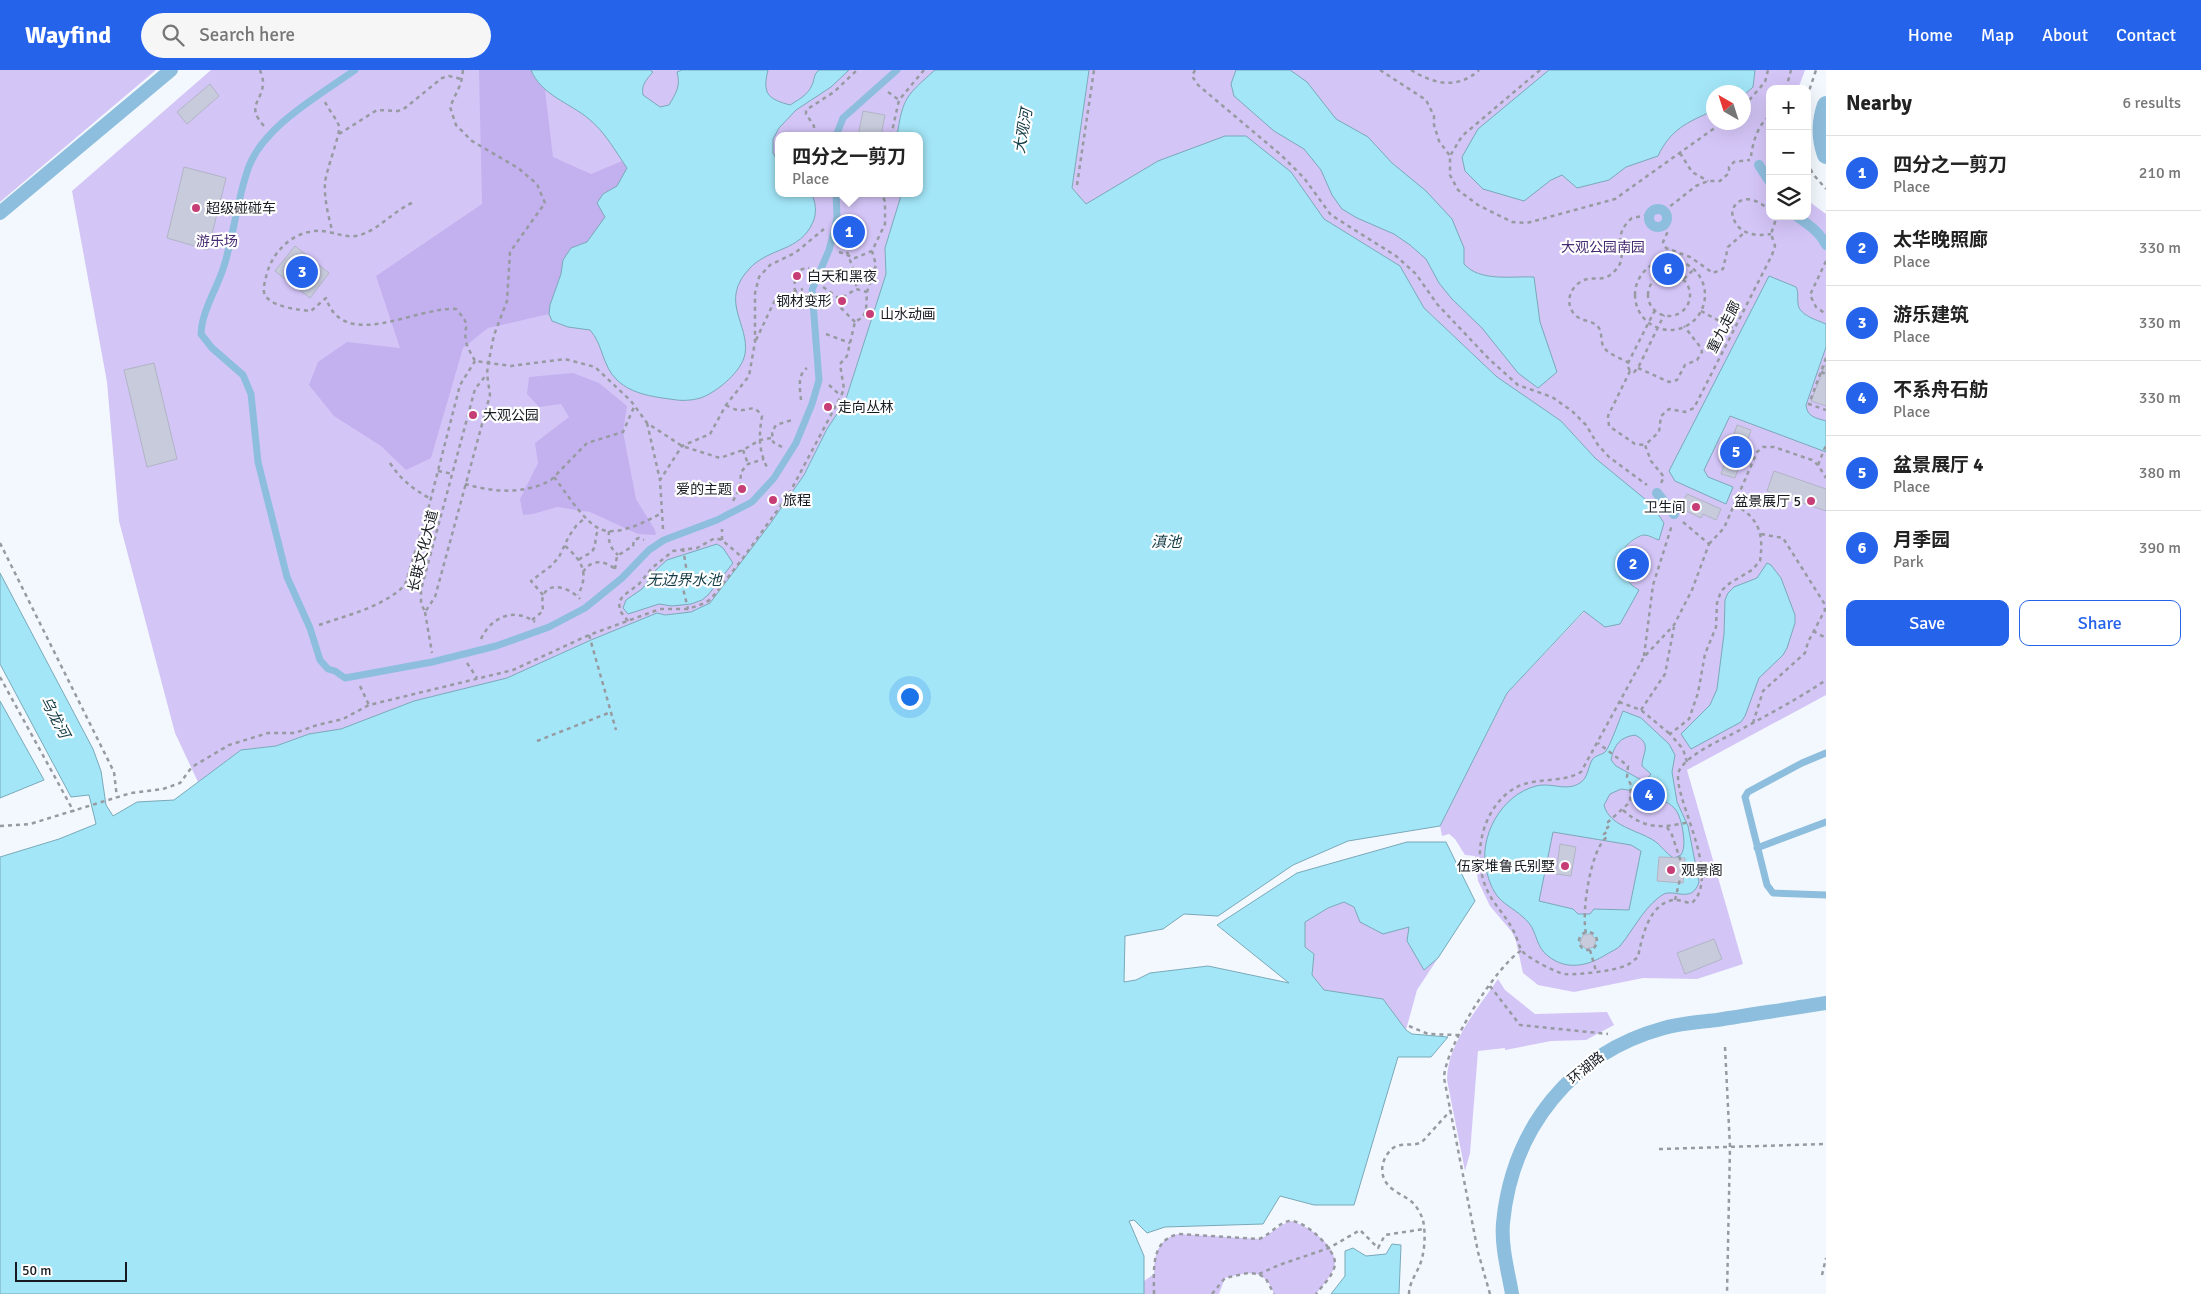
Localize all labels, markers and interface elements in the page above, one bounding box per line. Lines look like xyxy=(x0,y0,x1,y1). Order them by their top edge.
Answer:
search box xyxy=(141,13,491,58)
text: Wayfind xyxy=(25,20,111,50)
icon: search xyxy=(159,21,187,49)
text: Search here xyxy=(199,23,295,47)
text: Home xyxy=(1908,24,1953,46)
text: Map xyxy=(1981,24,2014,46)
text: About xyxy=(2042,24,2088,46)
text: Contact xyxy=(2116,24,2176,46)
north arrow xyxy=(1706,85,1751,130)
map controls xyxy=(1766,85,1811,220)
button: + xyxy=(1766,85,1811,130)
text: Nearby xyxy=(1846,90,1912,116)
text: 6 results xyxy=(2122,93,2181,113)
water label: 大观河 xyxy=(1010,104,1036,155)
button: − xyxy=(1766,130,1811,175)
popup xyxy=(775,132,923,197)
text: 四分之一剪刀 xyxy=(792,145,906,169)
text: 四分之一剪刀 xyxy=(1893,153,2007,177)
text: 1 xyxy=(1858,163,1866,183)
text: 210 m xyxy=(2139,163,2181,183)
text: Place xyxy=(792,169,829,189)
button: layers xyxy=(1766,175,1811,220)
text: Place xyxy=(1893,177,1930,197)
place label: 超级碰碰车 xyxy=(206,200,276,217)
marker: 超级碰碰车 xyxy=(190,202,202,214)
pin: 1 xyxy=(833,213,865,251)
text: 太华晚照廊 xyxy=(1893,228,1988,252)
park label: 游乐场 xyxy=(196,233,238,250)
text: 2 xyxy=(1858,238,1866,258)
text: 330 m xyxy=(2139,238,2181,258)
park label: 大观公园南园 xyxy=(1561,239,1645,256)
pin: 6 xyxy=(1652,250,1684,288)
text: Place xyxy=(1893,252,1930,272)
pin: 3 xyxy=(286,253,318,291)
place label: 白天和黑夜 xyxy=(807,268,877,285)
marker: 白天和黑夜 xyxy=(791,270,803,282)
place label: 钢材变形 xyxy=(776,293,832,310)
marker: 钢材变形 xyxy=(836,295,848,307)
street label: 重九走廊 xyxy=(1704,298,1744,356)
text: 游乐建筑 xyxy=(1893,303,1969,327)
place label: 山水动画 xyxy=(880,306,936,323)
marker: 山水动画 xyxy=(864,308,876,320)
text: 3 xyxy=(1858,313,1866,333)
text: 330 m xyxy=(2139,313,2181,333)
text: Place xyxy=(1893,327,1930,347)
text: 不系舟石舫 xyxy=(1893,378,1988,402)
text: 4 xyxy=(1858,388,1866,408)
text: 330 m xyxy=(2139,388,2181,408)
place label: 走向丛林 xyxy=(838,399,894,416)
marker: 走向丛林 xyxy=(822,401,834,413)
text: Place xyxy=(1893,402,1930,422)
place label: 大观公园 xyxy=(483,407,539,424)
marker: 大观公园 xyxy=(467,409,479,421)
pin: 5 xyxy=(1720,433,1752,471)
text: 盆景展厅 4 xyxy=(1893,453,1983,477)
text: 5 xyxy=(1858,463,1866,483)
text: 380 m xyxy=(2139,463,2181,483)
text: Place xyxy=(1893,477,1930,497)
place label: 爱的主题 xyxy=(676,481,732,498)
marker: 爱的主题 xyxy=(736,483,748,495)
place label: 旅程 xyxy=(783,492,811,509)
place label: 盆景展厅 5 xyxy=(1734,493,1801,510)
marker: 旅程 xyxy=(767,494,779,506)
marker: 盆景展厅 5 xyxy=(1805,495,1817,507)
place label: 卫生间 xyxy=(1644,499,1686,516)
marker: 卫生间 xyxy=(1690,501,1702,513)
street label: 长联文化大道 xyxy=(405,508,441,594)
text: 月季园 xyxy=(1893,528,1950,552)
water label: 滇池 xyxy=(1151,533,1183,551)
text: 6 xyxy=(1858,538,1866,558)
text: 390 m xyxy=(2139,538,2181,558)
pin: 2 xyxy=(1617,545,1649,583)
text: Park xyxy=(1893,552,1924,572)
water label: 无边界水池 xyxy=(646,571,723,589)
button: Save xyxy=(1846,600,2009,646)
button: Share xyxy=(2019,600,2181,646)
your location xyxy=(897,684,923,710)
water label: 乌龙河 xyxy=(36,693,75,744)
pin: 4 xyxy=(1633,776,1665,814)
place label: 伍家堆鲁氏别墅 xyxy=(1457,858,1555,875)
marker: 伍家堆鲁氏别墅 xyxy=(1559,860,1571,872)
place label: 观景阁 xyxy=(1681,862,1723,879)
marker: 观景阁 xyxy=(1665,864,1677,876)
street label: 环湖路 xyxy=(1564,1048,1608,1088)
scale bar xyxy=(15,1259,128,1282)
text: 50 m xyxy=(22,1262,51,1279)

